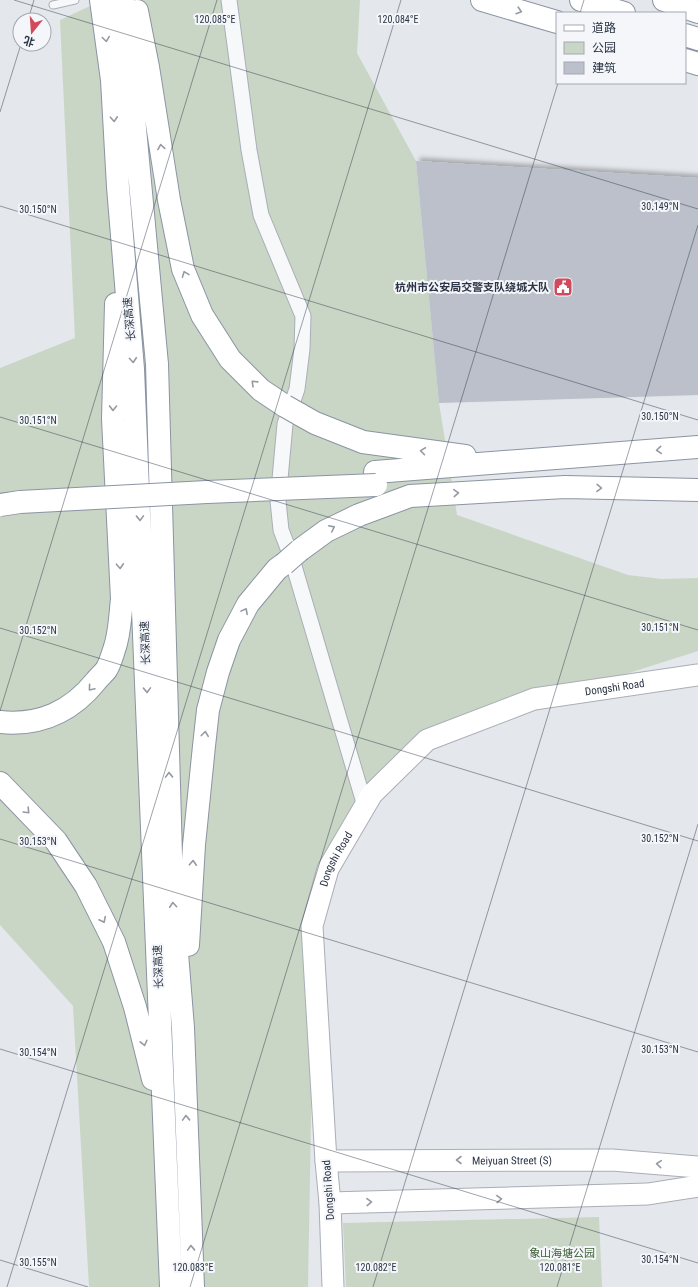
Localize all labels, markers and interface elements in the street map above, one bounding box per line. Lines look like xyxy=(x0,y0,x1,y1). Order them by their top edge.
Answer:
one-way arrow xyxy=(515,6,522,15)
north arrow xyxy=(12,12,52,52)
legend xyxy=(556,12,686,84)
text: 120.085°E xyxy=(195,14,236,25)
text: 120.084°E xyxy=(378,14,419,25)
text: 道路 xyxy=(592,21,616,35)
text: 北 xyxy=(22,33,36,49)
one-way arrow xyxy=(101,36,110,42)
text: 公园 xyxy=(592,41,616,55)
text: 建筑 xyxy=(592,61,616,75)
one-way arrow xyxy=(110,116,119,122)
one-way arrow xyxy=(158,143,166,150)
text: 30.149°N xyxy=(641,201,679,212)
text: 30.150°N xyxy=(19,204,57,215)
one-way arrow xyxy=(182,271,190,278)
public building icon: 杭州市公安局交警支队绕城大队 xyxy=(552,276,574,298)
place label: 杭州市公安局交警支队绕城大队 xyxy=(395,281,549,294)
street label: 长深高速 xyxy=(121,296,138,341)
one-way arrow xyxy=(128,357,137,363)
one-way arrow xyxy=(251,380,259,388)
one-way arrow xyxy=(109,405,118,411)
text: 30.150°N xyxy=(641,411,679,422)
text: 30.151°N xyxy=(19,415,57,426)
one-way arrow xyxy=(656,446,662,455)
one-way arrow xyxy=(420,447,427,456)
one-way arrow xyxy=(596,484,602,492)
one-way arrow xyxy=(453,489,459,498)
one-way arrow xyxy=(135,515,144,521)
one-way arrow xyxy=(328,525,335,533)
one-way arrow xyxy=(115,563,124,569)
one-way arrow xyxy=(240,608,247,615)
street label: 长深高速 xyxy=(138,621,153,665)
text: 30.151°N xyxy=(641,622,679,633)
text: 30.152°N xyxy=(19,625,57,636)
street label: Dongshi Road xyxy=(584,677,645,698)
one-way arrow xyxy=(88,683,95,691)
one-way arrow xyxy=(142,687,151,693)
one-way arrow xyxy=(200,731,209,737)
one-way arrow xyxy=(165,772,173,778)
one-way arrow xyxy=(22,806,30,814)
street label: Dongshi Road xyxy=(317,830,355,888)
text: 30.152°N xyxy=(641,833,679,844)
text: 30.153°N xyxy=(19,836,57,847)
one-way arrow xyxy=(188,860,197,866)
one-way arrow xyxy=(169,902,178,908)
one-way arrow xyxy=(98,916,106,924)
street label: 长深高速 xyxy=(151,945,166,989)
one-way arrow xyxy=(139,1040,148,1047)
text: 30.153°N xyxy=(641,1044,679,1055)
text: 30.154°N xyxy=(19,1047,57,1058)
one-way arrow xyxy=(182,1115,191,1121)
street label: Meiyuan Street (S) xyxy=(472,1154,552,1167)
one-way arrow xyxy=(456,1156,462,1164)
one-way arrow xyxy=(656,1159,662,1168)
street label: Dongshi Road xyxy=(320,1160,337,1220)
one-way arrow xyxy=(496,1194,502,1203)
one-way arrow xyxy=(366,1198,372,1206)
one-way arrow xyxy=(187,1245,196,1251)
park label: 象山海塘公园 xyxy=(529,1247,595,1260)
text: 30.154°N xyxy=(641,1254,679,1265)
text: 30.155°N xyxy=(19,1257,57,1268)
text: 120.083°E xyxy=(173,1262,214,1273)
text: 120.082°E xyxy=(356,1262,397,1273)
text: 120.081°E xyxy=(540,1262,581,1273)

